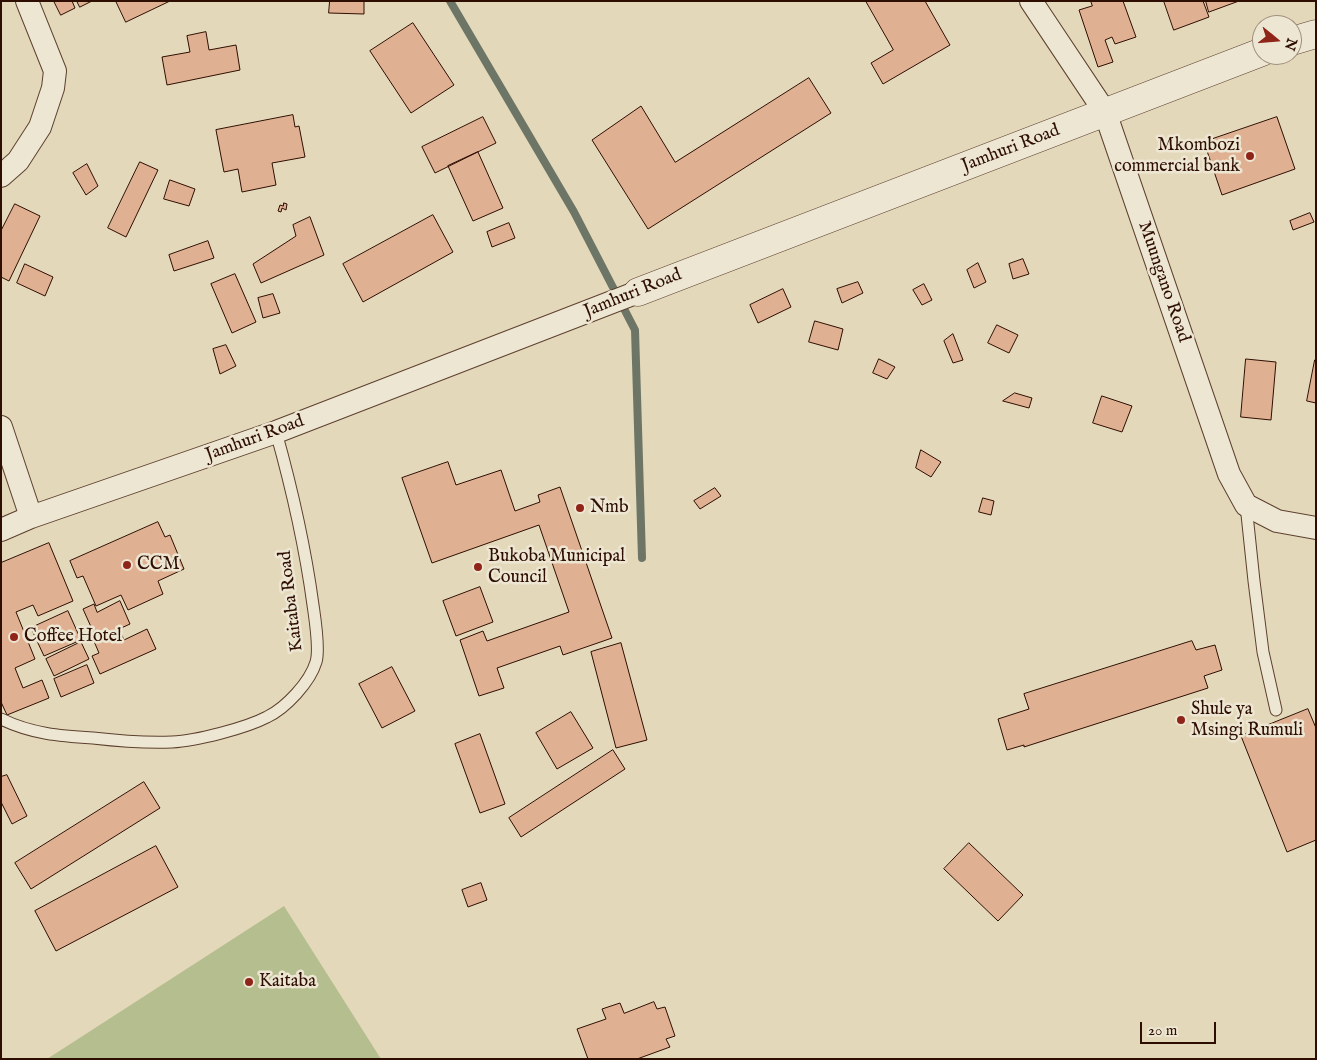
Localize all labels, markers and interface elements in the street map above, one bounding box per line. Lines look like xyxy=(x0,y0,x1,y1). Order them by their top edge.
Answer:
north arrow xyxy=(1252,15,1302,65)
text: N xyxy=(1280,36,1301,53)
street label: Jamhuri Road xyxy=(959,120,1063,178)
place label: Mkombozi commercial bank xyxy=(1114,135,1240,178)
marker: Mkombozi commercial bank xyxy=(1244,150,1256,162)
street label: Muungano Road xyxy=(1132,219,1194,345)
street label: Jamhuri Road xyxy=(581,265,685,323)
street label: Jamhuri Road xyxy=(203,411,307,467)
place label: Nmb xyxy=(590,497,629,519)
marker: Nmb xyxy=(574,502,586,514)
place label: Bukoba Municipal Council xyxy=(488,546,625,588)
street label: Kaitaba Road xyxy=(275,549,309,653)
place label: CCM xyxy=(137,554,180,576)
marker: CCM xyxy=(121,559,133,571)
marker: Bukoba Municipal Council xyxy=(472,561,484,573)
place label: Coffee Hotel xyxy=(24,626,122,648)
marker: Coffee Hotel xyxy=(8,631,20,643)
place label: Shule ya Msingi Rumuli xyxy=(1191,699,1303,742)
marker: Shule ya Msingi Rumuli xyxy=(1175,714,1187,726)
place label: Kaitaba xyxy=(259,971,316,993)
marker: Kaitaba xyxy=(243,976,255,988)
scale bar xyxy=(1142,1012,1218,1044)
text: 20 m xyxy=(1148,1021,1177,1040)

